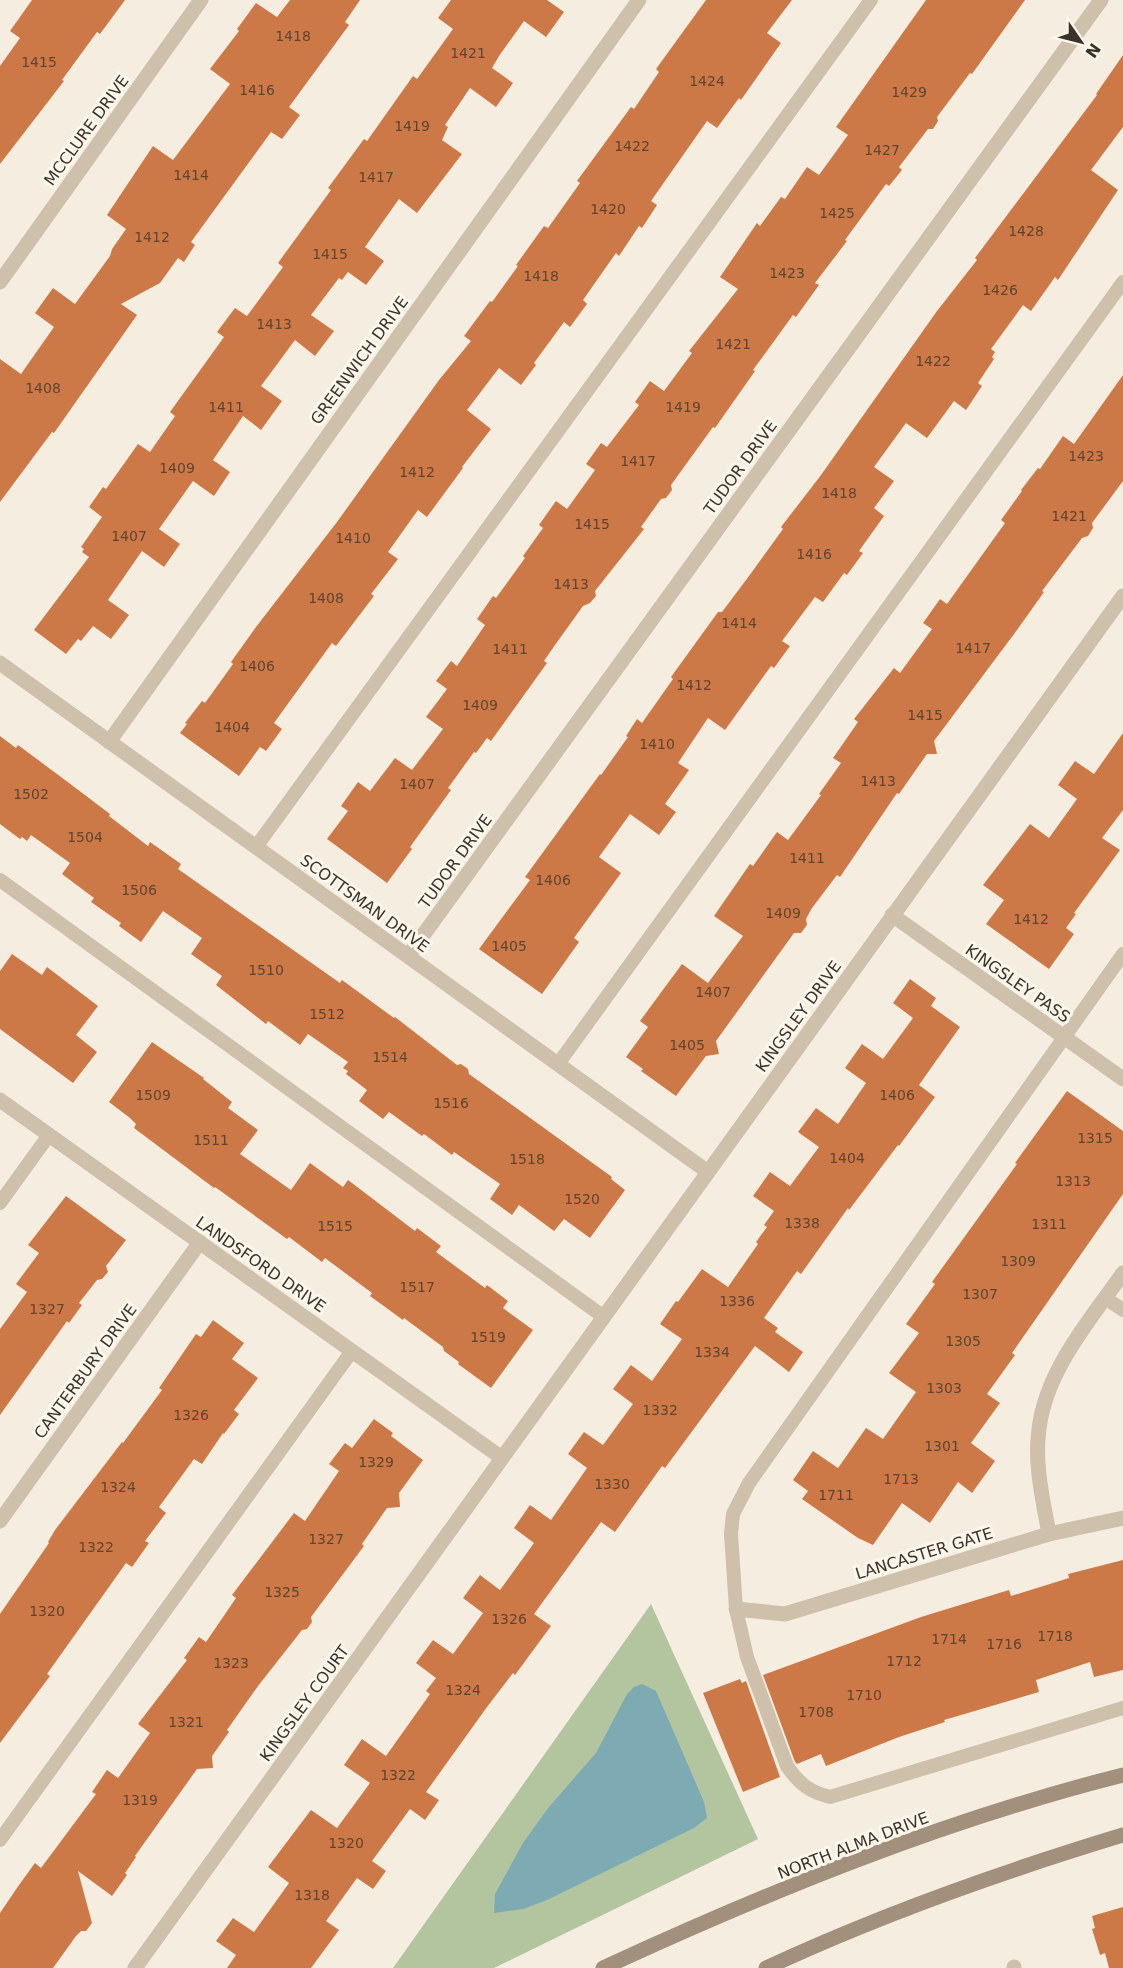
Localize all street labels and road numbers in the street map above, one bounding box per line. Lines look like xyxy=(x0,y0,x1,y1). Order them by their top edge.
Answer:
street label: MCCLURE DRIVE xyxy=(40,72,133,189)
street label: GREENWICH DRIVE xyxy=(307,293,412,428)
street label: TUDOR DRIVE xyxy=(699,416,781,519)
street label: TUDOR DRIVE xyxy=(414,810,496,913)
street label: SCOTTSMAN DRIVE xyxy=(297,850,433,956)
street label: KINGSLEY PASS xyxy=(962,940,1074,1027)
street label: KINGSLEY DRIVE xyxy=(752,957,845,1076)
street label: LANDSFORD DRIVE xyxy=(192,1212,329,1316)
street label: CANTERBURY DRIVE xyxy=(30,1300,141,1442)
street label: LANCASTER GATE xyxy=(853,1524,995,1583)
street label: KINGSLEY COURT xyxy=(256,1641,353,1765)
street label: NORTH ALMA DRIVE xyxy=(775,1808,931,1883)

